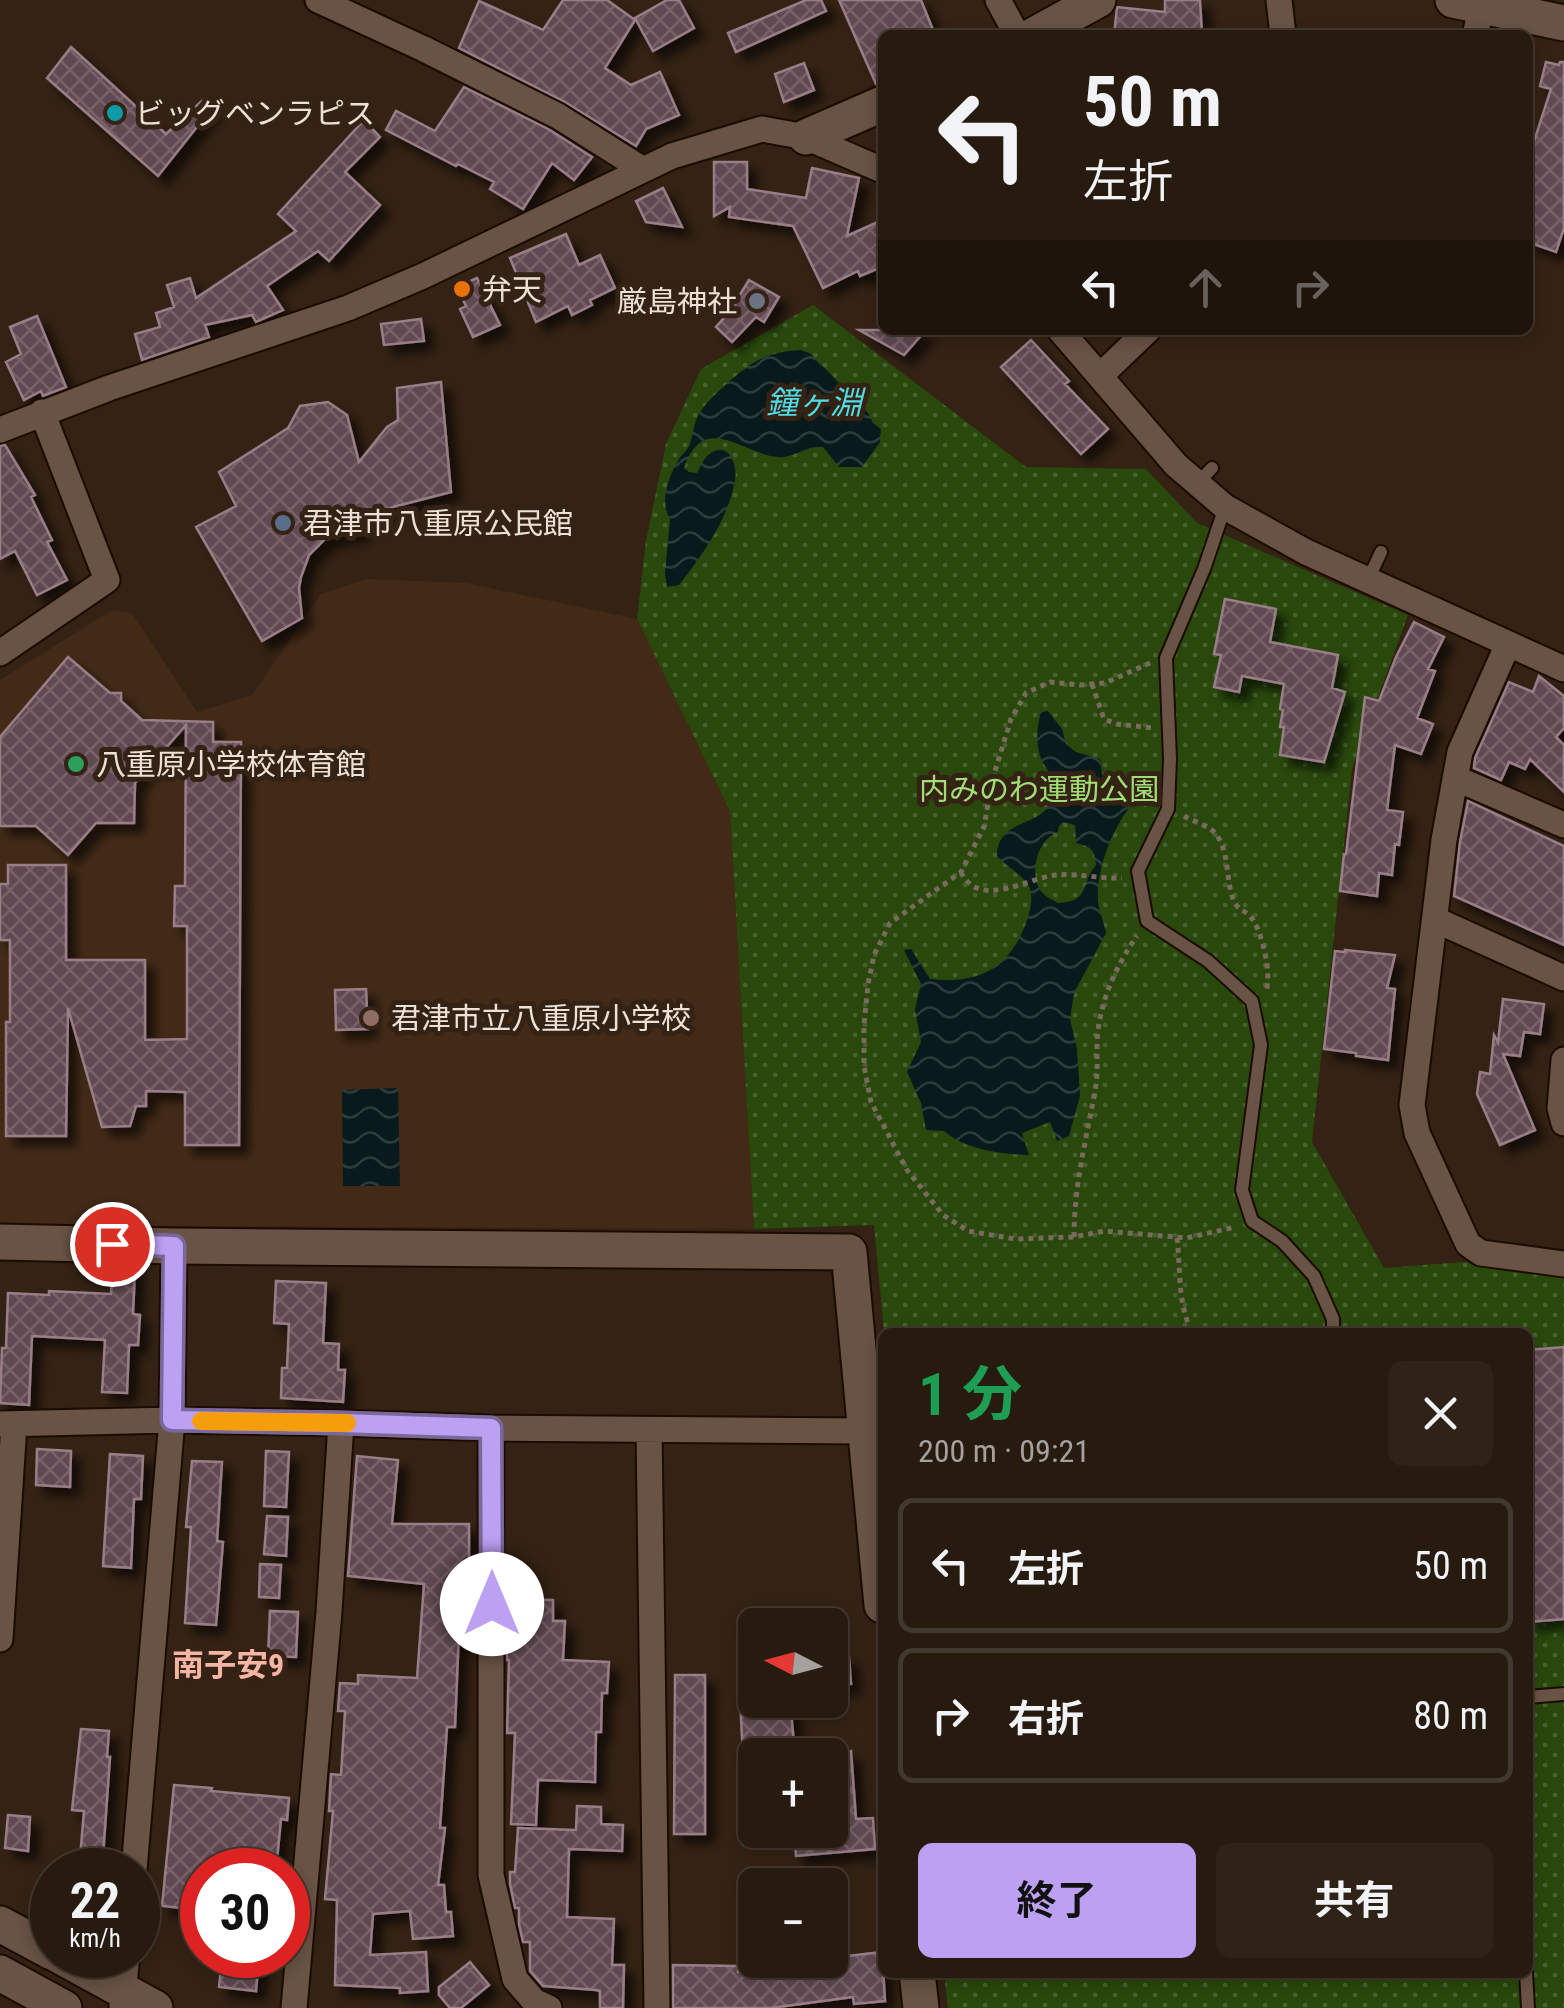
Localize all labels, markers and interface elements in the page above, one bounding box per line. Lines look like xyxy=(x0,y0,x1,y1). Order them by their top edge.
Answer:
text: 50 m xyxy=(1083,61,1222,143)
icon: left xyxy=(918,70,1048,200)
place label: ビッグベンラピス xyxy=(135,96,375,131)
marker: ビッグベンラピス xyxy=(104,102,126,124)
text: 左折 xyxy=(1083,155,1173,208)
icon: left xyxy=(1073,260,1128,315)
icon: ahead xyxy=(1178,260,1233,315)
icon: right xyxy=(1283,260,1338,315)
place label: 弁天 xyxy=(482,272,542,307)
marker: 弁天 xyxy=(451,278,473,300)
place label: 厳島神社 xyxy=(617,284,737,319)
marker: 厳島神社 xyxy=(746,290,768,312)
water label: 鐘ヶ淵 xyxy=(766,384,866,422)
place label: 君津市八重原公民館 xyxy=(303,506,573,541)
marker: 君津市八重原公民館 xyxy=(272,512,294,534)
place label: 八重原小学校体育館 xyxy=(96,747,366,782)
marker: 八重原小学校体育館 xyxy=(65,753,87,775)
park label: 内みのわ運動公園 xyxy=(919,772,1159,807)
place label: 君津市立八重原小学校 xyxy=(391,1001,691,1036)
marker: 君津市立八重原小学校 xyxy=(360,1007,382,1029)
pin xyxy=(70,1202,155,1287)
icon: arrive xyxy=(85,1217,140,1272)
text: 1 分 xyxy=(918,1359,1022,1430)
button: close xyxy=(1388,1361,1493,1466)
text: 200 m · 09:21 xyxy=(918,1432,1090,1470)
icon: left xyxy=(923,1538,978,1593)
text: 50 m xyxy=(1413,1544,1488,1588)
text: 左折 xyxy=(1008,1547,1084,1591)
position arrow xyxy=(440,1552,544,1656)
north arrow xyxy=(738,1608,848,1718)
map controls xyxy=(738,1608,848,1978)
district label: 南子安9 xyxy=(172,1646,284,1684)
icon: right xyxy=(923,1688,978,1743)
text: 80 m xyxy=(1413,1694,1488,1738)
text: 右折 xyxy=(1008,1697,1084,1741)
button: + xyxy=(738,1738,848,1848)
button: 終了 xyxy=(918,1843,1196,1958)
button: 共有 xyxy=(1216,1843,1493,1958)
speed limit sign: 30 xyxy=(180,1848,310,1978)
button: − xyxy=(738,1868,848,1978)
text: 22 xyxy=(70,1872,120,1930)
text: km/h xyxy=(69,1924,121,1953)

